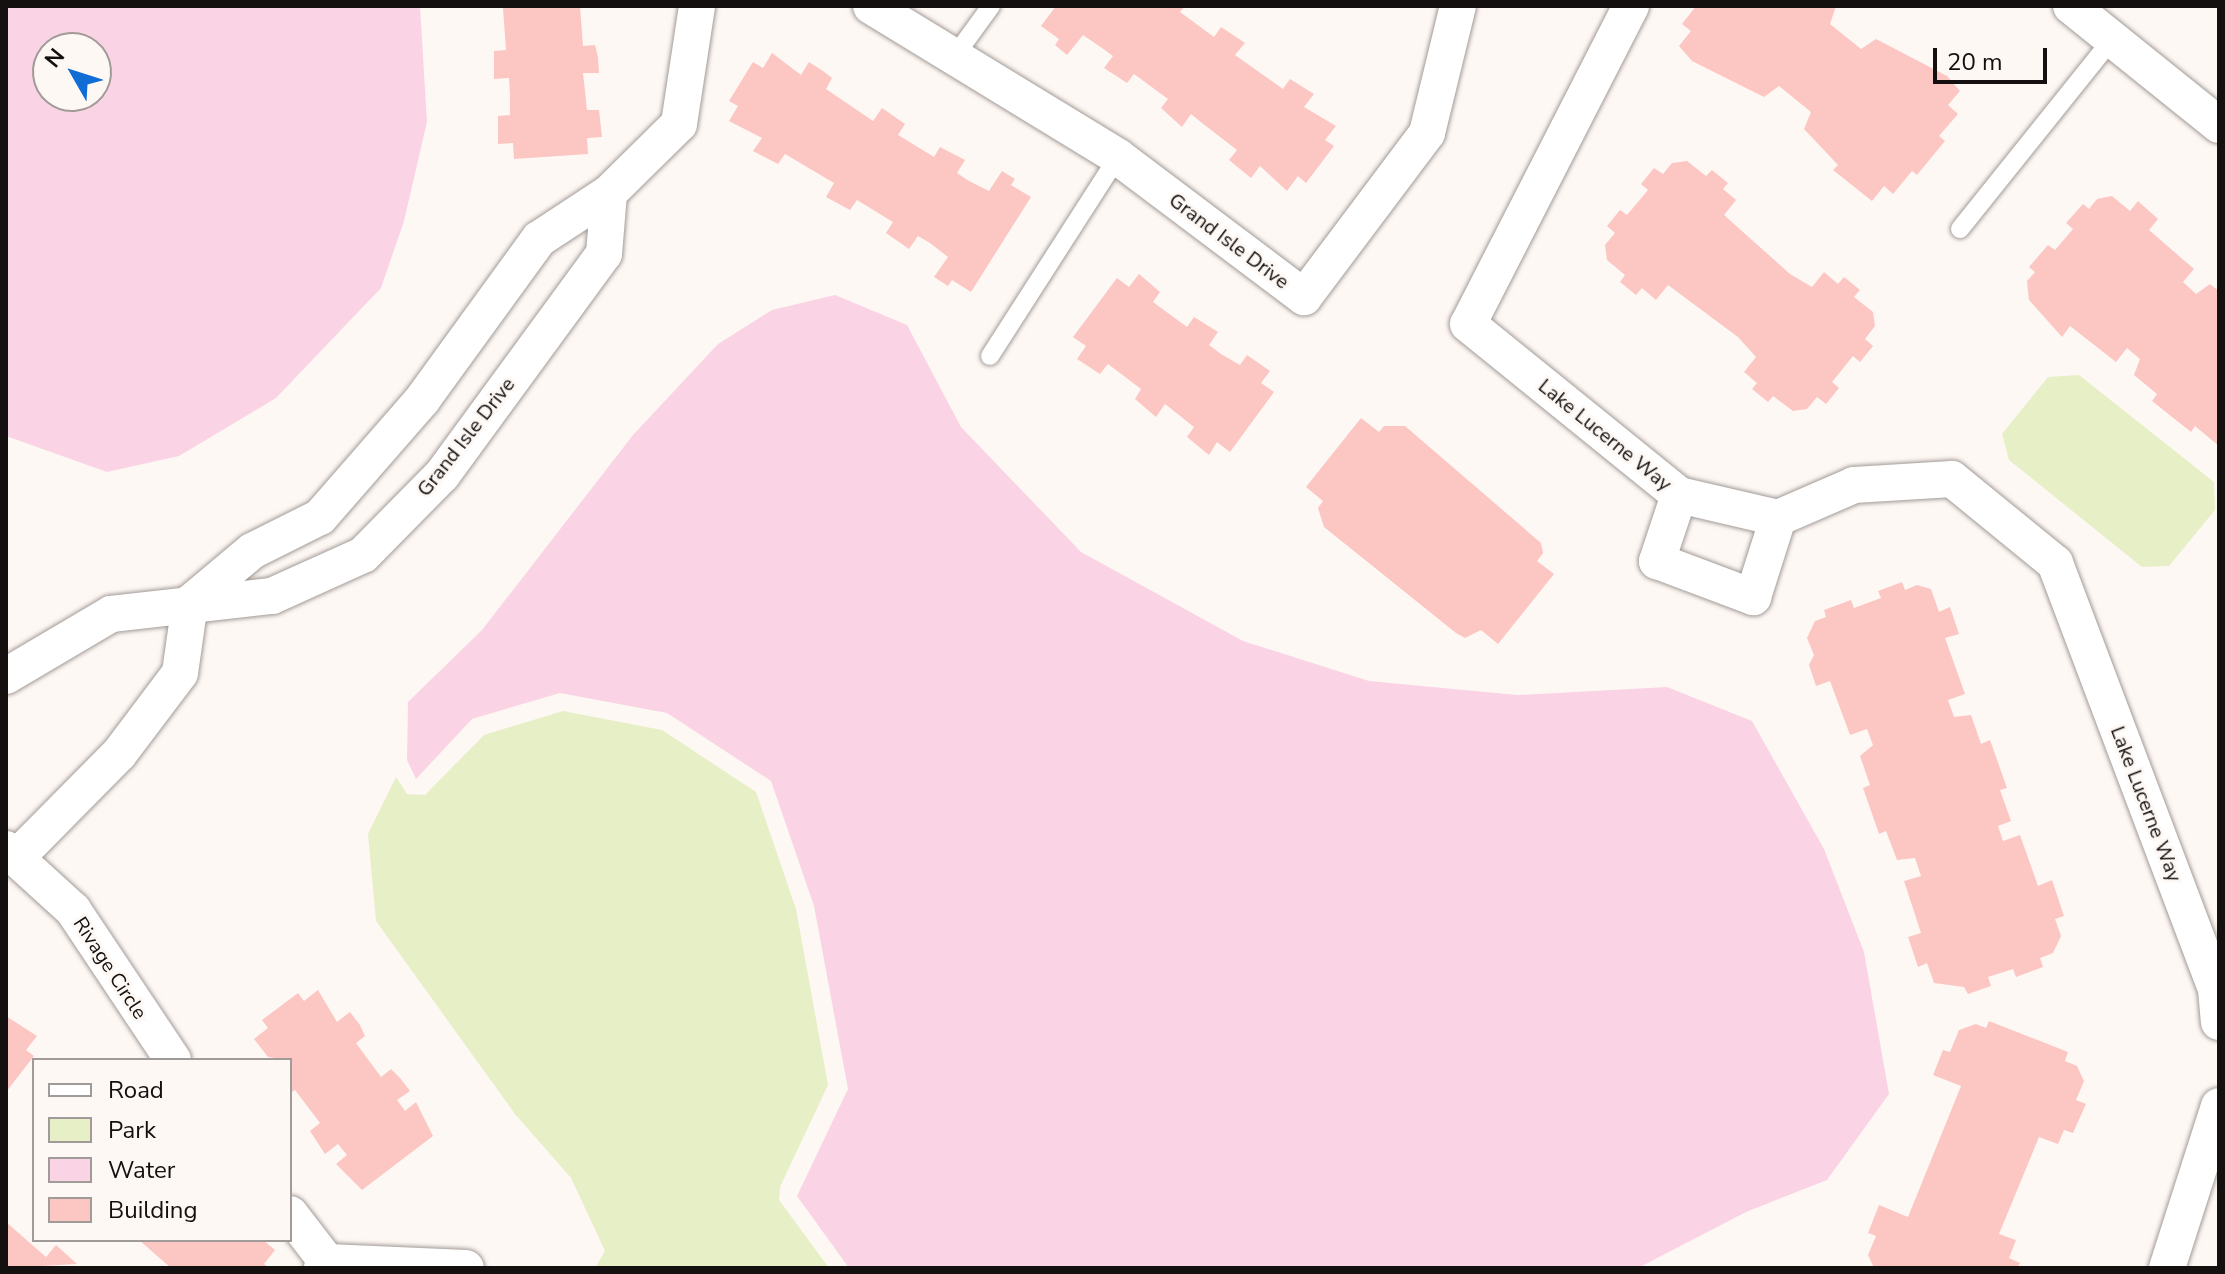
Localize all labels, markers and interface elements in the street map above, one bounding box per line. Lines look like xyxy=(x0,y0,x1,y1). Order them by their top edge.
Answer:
north arrow xyxy=(32,32,112,112)
scale bar xyxy=(1937,32,2051,82)
text: N xyxy=(38,42,72,74)
text: 20 m xyxy=(1947,46,2003,78)
street label: Grand Isle Drive xyxy=(1164,188,1294,294)
street label: Grand Isle Drive xyxy=(412,373,520,501)
street label: Lake Lucerne Way xyxy=(1534,374,1676,496)
street label: Lake Lucerne Way xyxy=(2105,723,2187,885)
street label: Rivage Circle xyxy=(68,912,152,1024)
legend xyxy=(32,1058,292,1242)
text: Road xyxy=(108,1074,164,1106)
text: Park xyxy=(108,1114,156,1146)
text: Water xyxy=(108,1154,175,1186)
text: Building xyxy=(108,1194,198,1226)

